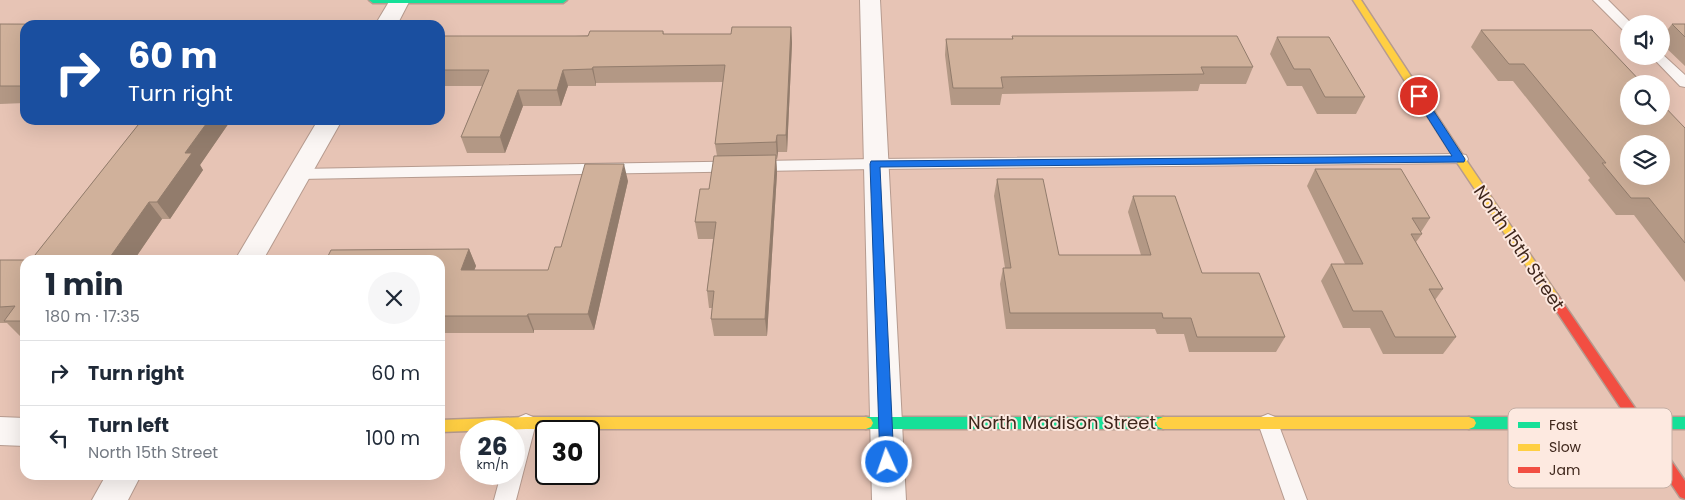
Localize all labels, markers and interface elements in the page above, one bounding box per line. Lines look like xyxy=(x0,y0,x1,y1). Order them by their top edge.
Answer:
map controls xyxy=(1620,15,1670,185)
button: sound xyxy=(1620,15,1670,65)
text: 60 m xyxy=(128,31,218,80)
icon: right xyxy=(45,40,110,105)
pin xyxy=(1398,75,1440,117)
button: search xyxy=(1620,75,1670,125)
text: Turn right xyxy=(128,78,233,109)
icon: arrive xyxy=(1405,82,1433,110)
button: layers xyxy=(1620,135,1670,185)
street label: North 15th Street xyxy=(1468,180,1571,315)
text: 1 min xyxy=(45,263,123,306)
button: close xyxy=(368,272,420,324)
text: 180 m · 17:35 xyxy=(45,305,140,328)
icon: right xyxy=(45,359,73,387)
text: Turn right xyxy=(88,360,184,387)
text: 60 m xyxy=(371,360,420,387)
legend xyxy=(1508,408,1672,488)
street label: North Madison Street xyxy=(968,410,1156,435)
text: Turn left xyxy=(88,412,169,439)
text: Fast xyxy=(1549,415,1578,435)
speed limit sign: 30 xyxy=(535,420,600,485)
icon: left xyxy=(45,424,73,452)
text: 100 m xyxy=(365,425,420,452)
text: 26 xyxy=(477,429,508,464)
position arrow xyxy=(860,435,912,487)
text: Slow xyxy=(1549,437,1582,457)
text: North 15th Street xyxy=(88,441,218,464)
text: km/h xyxy=(477,456,508,473)
text: Jam xyxy=(1549,460,1580,480)

